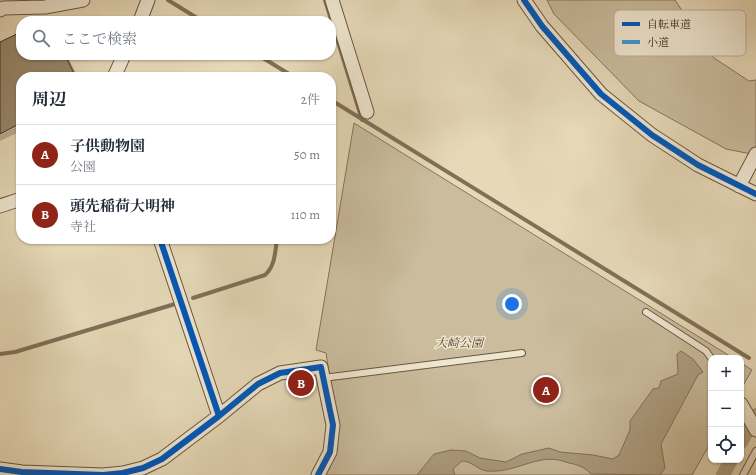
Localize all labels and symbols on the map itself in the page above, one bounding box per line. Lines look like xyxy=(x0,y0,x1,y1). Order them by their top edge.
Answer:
legend xyxy=(614,10,746,56)
text: 自転車道 xyxy=(647,17,691,32)
text: 小道 xyxy=(647,35,669,50)
your location xyxy=(502,294,522,314)
park label: 大崎公園 xyxy=(435,335,485,351)
pin: B xyxy=(288,368,314,398)
pin: A xyxy=(533,375,559,405)

